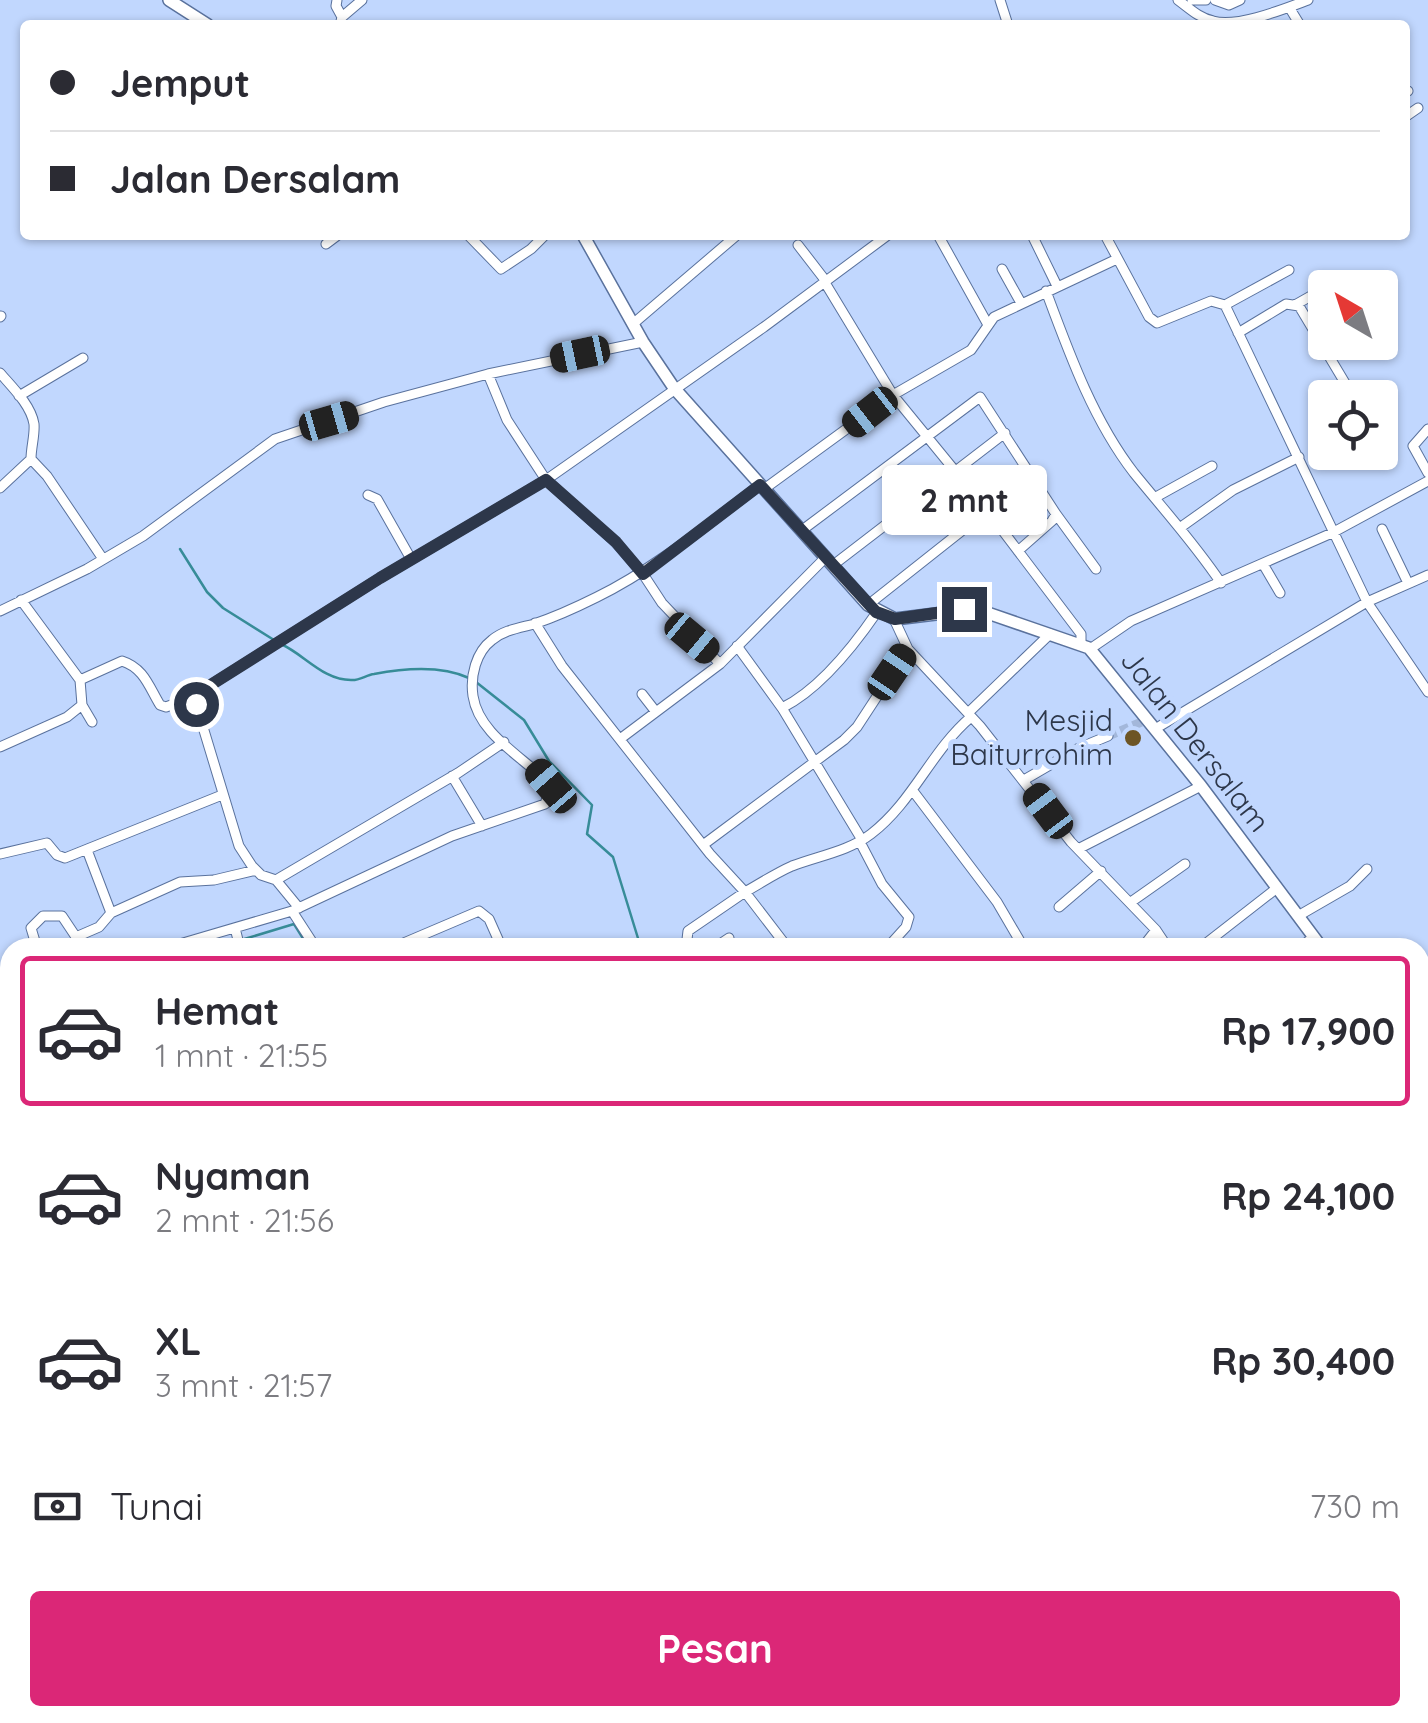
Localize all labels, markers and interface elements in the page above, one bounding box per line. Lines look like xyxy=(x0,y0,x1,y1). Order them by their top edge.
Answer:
text: Jemput xyxy=(110,59,250,107)
text: Jalan Dersalam xyxy=(110,155,400,203)
north arrow xyxy=(1308,270,1398,360)
map controls xyxy=(1308,270,1398,470)
car xyxy=(548,333,612,375)
button: locate xyxy=(1308,380,1398,470)
car xyxy=(837,382,903,442)
car xyxy=(296,398,362,444)
callout: 2 mnt xyxy=(882,464,1046,534)
text: 2 mnt xyxy=(920,480,1009,520)
route end xyxy=(942,587,987,632)
car xyxy=(659,607,725,669)
car xyxy=(863,639,921,705)
street label: Jalan Dersalam xyxy=(1113,642,1279,839)
route start xyxy=(174,682,219,727)
place label: Mesjid Baiturrohim xyxy=(950,701,1113,773)
marker: Mesjid Baiturrohim xyxy=(1122,727,1144,749)
car xyxy=(520,754,582,818)
car xyxy=(1018,778,1078,844)
icon: car xyxy=(35,986,125,1076)
text: Hemat xyxy=(155,987,279,1035)
text: Rp 17,900 xyxy=(1221,1007,1395,1055)
text: 1 mnt · 21:55 xyxy=(155,1035,328,1075)
icon: car xyxy=(35,1151,125,1241)
text: Nyaman xyxy=(155,1152,311,1200)
text: Rp 24,100 xyxy=(1221,1172,1395,1220)
text: 2 mnt · 21:56 xyxy=(155,1200,334,1240)
icon: car xyxy=(35,1316,125,1406)
text: XL xyxy=(155,1317,201,1365)
text: Rp 30,400 xyxy=(1211,1337,1395,1385)
text: 3 mnt · 21:57 xyxy=(155,1365,332,1405)
icon: cash xyxy=(30,1479,85,1534)
text: Tunai xyxy=(110,1482,203,1530)
text: 730 m xyxy=(1310,1486,1400,1526)
button: Pesan xyxy=(30,1591,1400,1706)

